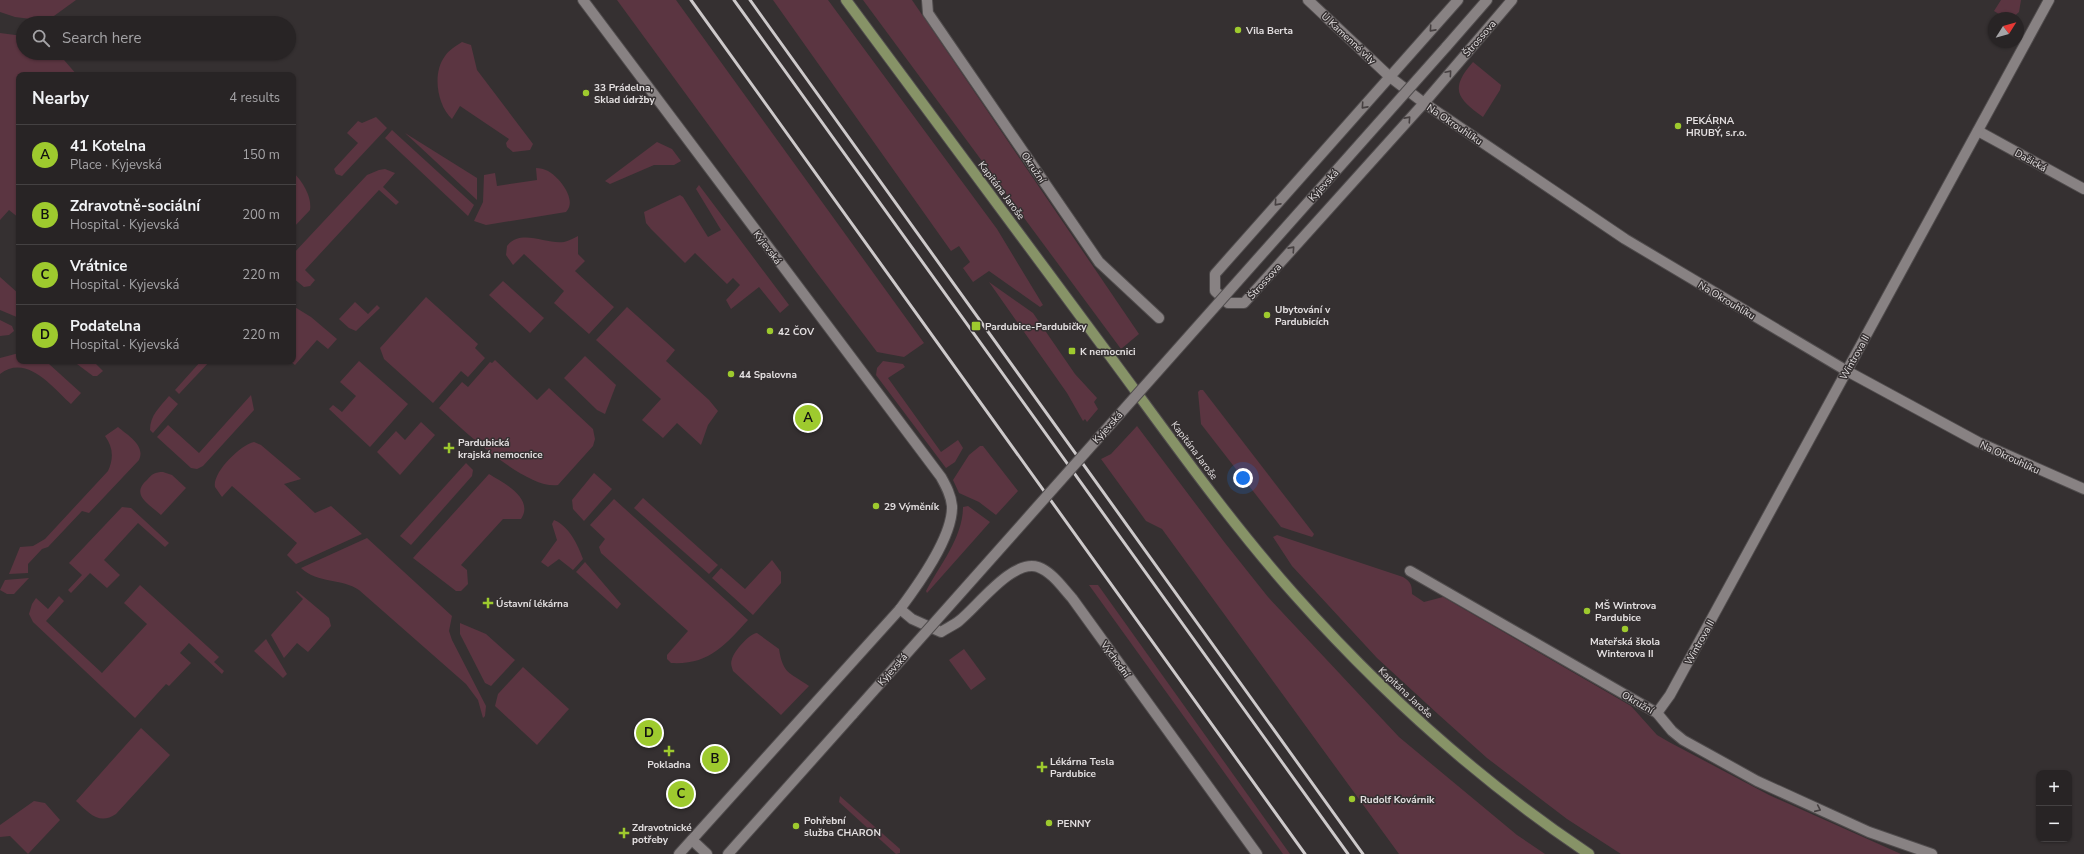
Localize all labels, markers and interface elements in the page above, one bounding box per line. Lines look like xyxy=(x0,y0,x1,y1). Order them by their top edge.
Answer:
street label: U Kamenné vily xyxy=(1318,10,1379,68)
north arrow xyxy=(1988,12,2024,48)
search box xyxy=(16,16,296,60)
street label: Štrossova xyxy=(1460,17,1500,60)
place label: Vila Berta xyxy=(1245,24,1293,38)
one-way arrow xyxy=(1430,24,1437,32)
marker: Vila Berta xyxy=(1233,25,1243,35)
icon: search xyxy=(30,27,52,49)
text: Search here xyxy=(62,28,142,48)
one-way arrow xyxy=(1445,70,1452,78)
place label: 33 Prádelna, Sklad údržby xyxy=(594,81,655,107)
text: Nearby xyxy=(32,87,89,110)
marker: 33 Prádelna, Sklad údržby xyxy=(581,88,591,98)
text: 4 results xyxy=(229,89,280,107)
one-way arrow xyxy=(1361,101,1368,109)
street label: Na Okrouhlíku xyxy=(1424,101,1485,149)
place label: PEKÁRNA HRUBÝ, s.r.o. xyxy=(1686,114,1747,140)
one-way arrow xyxy=(1404,117,1411,124)
marker: PEKÁRNA HRUBÝ, s.r.o. xyxy=(1673,121,1683,131)
text: 41 Kotelna xyxy=(70,136,146,156)
text: A xyxy=(40,146,50,164)
text: 150 m xyxy=(242,146,280,164)
street label: Dašická xyxy=(2012,146,2049,175)
street label: Okružní xyxy=(1018,149,1049,186)
text: Place · Kyjevská xyxy=(70,156,162,174)
street label: Kapitána Jaroše xyxy=(975,159,1028,223)
street label: Kyjevská xyxy=(1306,167,1342,205)
text: Zdravotně-sociální xyxy=(70,196,200,216)
one-way arrow xyxy=(1275,198,1282,206)
text: B xyxy=(41,206,49,224)
text: 200 m xyxy=(242,206,280,224)
text: Hospital · Kyjevská xyxy=(70,216,179,234)
street label: Kyjevská xyxy=(750,228,784,267)
one-way arrow xyxy=(1288,246,1295,253)
text: Vrátnice xyxy=(70,256,127,276)
street label: Štrossova xyxy=(1245,261,1285,303)
text: C xyxy=(41,266,49,284)
text: 220 m xyxy=(242,266,280,284)
text: Hospital · Kyjevská xyxy=(70,276,179,294)
street label: Na Okrouhlíku xyxy=(1695,278,1758,323)
place label: Ubytování v Pardubicích xyxy=(1275,303,1331,329)
marker: Ubytování v Pardubicích xyxy=(1262,310,1272,320)
text: Podatelna xyxy=(70,316,141,336)
marker: Pardubice-Pardubičky xyxy=(970,320,982,332)
place label: Pardubice-Pardubičky xyxy=(985,320,1087,334)
place label: 42 ČOV xyxy=(778,325,815,339)
text: D xyxy=(40,326,50,344)
text: 220 m xyxy=(242,326,280,344)
marker: 42 ČOV xyxy=(765,326,775,336)
street label: Wintrova II xyxy=(1837,332,1873,383)
text: Hospital · Kyjevská xyxy=(70,336,179,354)
place label: K nemocnici xyxy=(1080,345,1136,359)
marker: K nemocnici xyxy=(1067,346,1077,356)
place label: 44 Spalovna xyxy=(739,368,797,382)
marker: 44 Spalovna xyxy=(726,369,736,379)
pin: A xyxy=(795,403,821,433)
street label: Kyjevská xyxy=(1090,409,1126,447)
street label: Kapitána Jaroše xyxy=(1168,419,1221,483)
place label: Pardubická krajská nemocnice xyxy=(458,436,543,462)
street label: Na Okrouhlíku xyxy=(1977,438,2042,478)
marker: Pardubická krajská nemocnice xyxy=(443,442,455,454)
your location xyxy=(1233,468,1253,488)
place label: 29 Výměník xyxy=(884,500,940,514)
marker: 29 Výměník xyxy=(871,501,881,511)
place label: Ústavní lékárna xyxy=(496,597,568,611)
marker: Ústavní lékárna xyxy=(483,598,493,608)
place label: MŠ Wintrova Pardubice xyxy=(1595,599,1656,625)
marker: MŠ Wintrova Pardubice xyxy=(1582,606,1592,616)
street label: Wintrova II xyxy=(1682,617,1718,668)
marker: Mateřská škola Winterova II xyxy=(1620,624,1630,634)
place label: Mateřská škola Winterova II xyxy=(1590,635,1660,661)
street label: Východní xyxy=(1097,638,1133,681)
street label: Kyjevská xyxy=(875,650,911,689)
street label: Kapitána Jaroše xyxy=(1375,664,1436,722)
street label: Okružní xyxy=(1619,688,1657,718)
pin: D xyxy=(636,718,662,748)
pin: B xyxy=(702,744,728,774)
marker: Pokladna xyxy=(663,745,675,757)
place label: Lékárna Tesla Pardubice xyxy=(1050,755,1114,781)
place label: Pokladna xyxy=(647,758,691,772)
marker: Lékárna Tesla Pardubice xyxy=(1037,762,1047,772)
map controls xyxy=(2036,770,2072,842)
button: + xyxy=(2036,770,2072,806)
pin: C xyxy=(668,779,694,809)
place label: Rudolf Kovárnik xyxy=(1360,793,1435,807)
marker: Rudolf Kovárnik xyxy=(1347,794,1357,804)
one-way arrow xyxy=(1814,804,1821,812)
button: − xyxy=(2036,806,2072,842)
place label: Pohřební služba CHARON xyxy=(804,814,881,840)
place label: PENNY xyxy=(1057,817,1091,831)
marker: PENNY xyxy=(1044,818,1054,828)
place label: Zdravotnické potřeby xyxy=(632,821,692,847)
marker: Pohřební služba CHARON xyxy=(791,821,801,831)
marker: Zdravotnické potřeby xyxy=(619,828,629,838)

